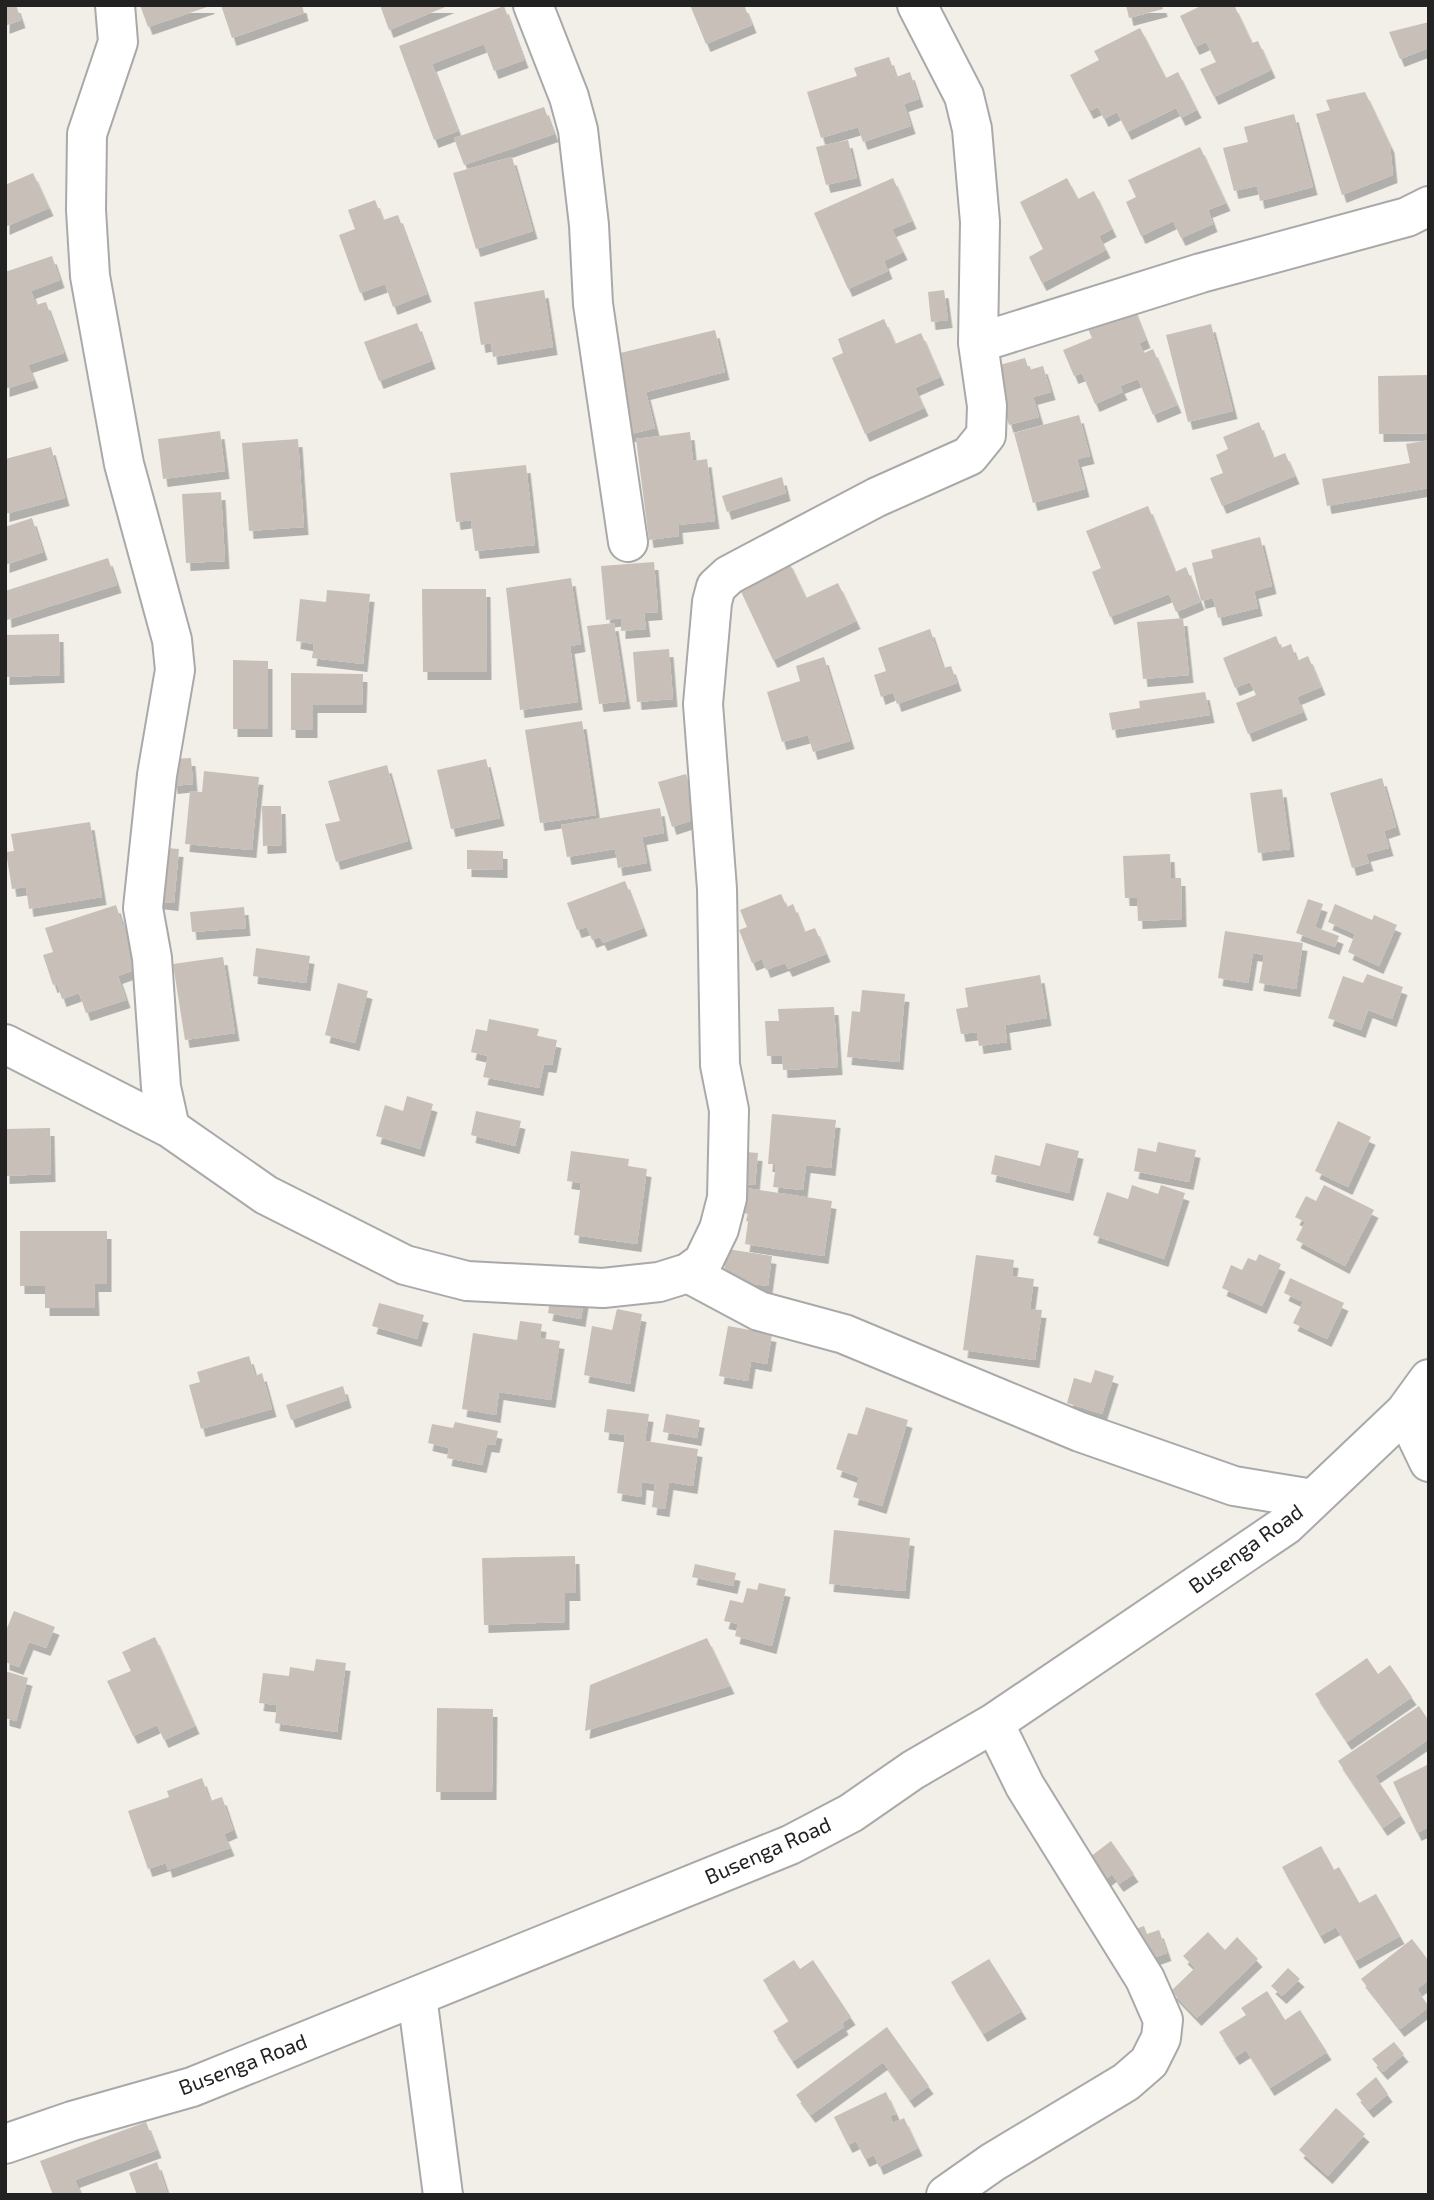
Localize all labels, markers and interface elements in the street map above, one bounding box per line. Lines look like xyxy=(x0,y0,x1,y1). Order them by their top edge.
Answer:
street label: Busenga Road xyxy=(1183,1498,1307,1598)
street label: Busenga Road xyxy=(700,1811,834,1889)
street label: Busenga Road xyxy=(175,2028,310,2100)

